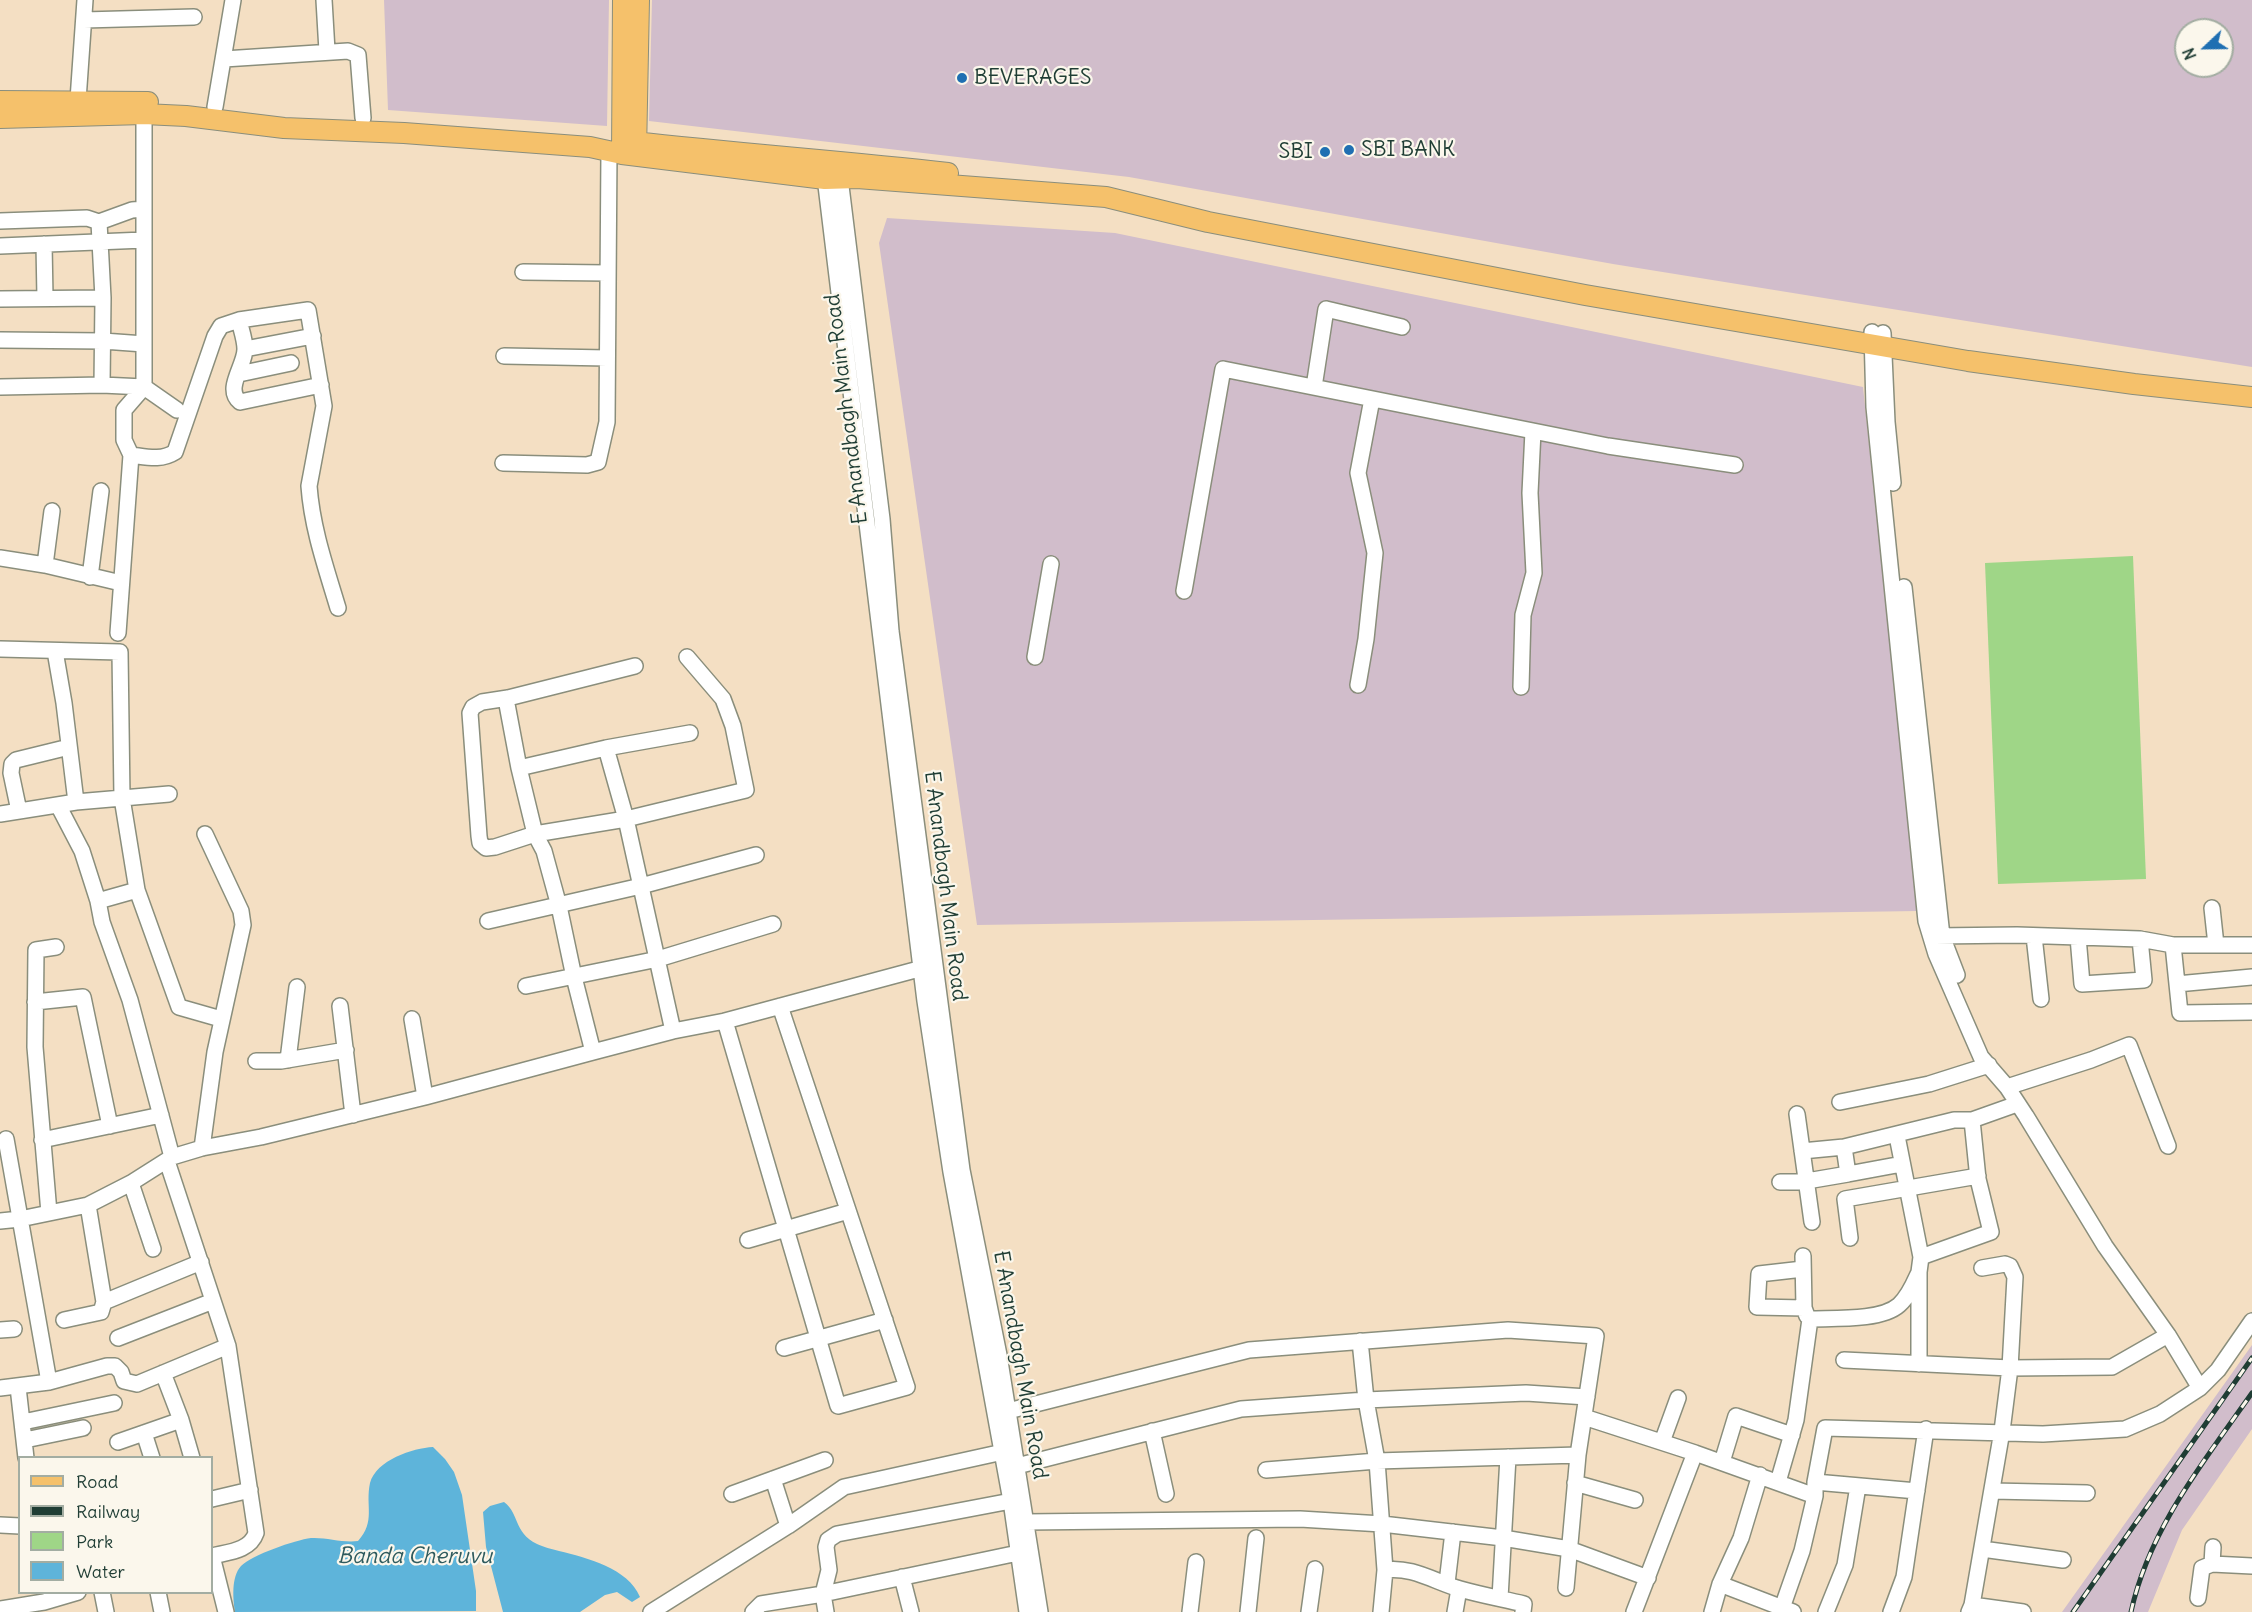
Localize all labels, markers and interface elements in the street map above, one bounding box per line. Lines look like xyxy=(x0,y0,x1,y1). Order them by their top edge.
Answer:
north arrow xyxy=(2174,18,2234,78)
text: N xyxy=(2178,45,2201,63)
place label: BEVERAGES xyxy=(974,65,1091,91)
marker: BEVERAGES xyxy=(955,71,969,85)
place label: SBI BANK xyxy=(1361,137,1455,163)
place label: SBI xyxy=(1279,139,1313,165)
marker: SBI BANK xyxy=(1342,143,1356,157)
marker: SBI xyxy=(1318,145,1332,159)
street label: E Anandbagh Main Road xyxy=(820,292,874,526)
street label: E Anandbagh Main Road xyxy=(918,769,972,1003)
street label: E Anandbagh Main Road xyxy=(987,1249,1053,1481)
legend xyxy=(18,1456,213,1594)
text: Road xyxy=(76,1470,118,1493)
text: Railway xyxy=(76,1500,140,1523)
text: Park xyxy=(76,1530,113,1553)
water label: Banda Cheruvu xyxy=(338,1544,492,1570)
text: Water xyxy=(76,1560,125,1583)

